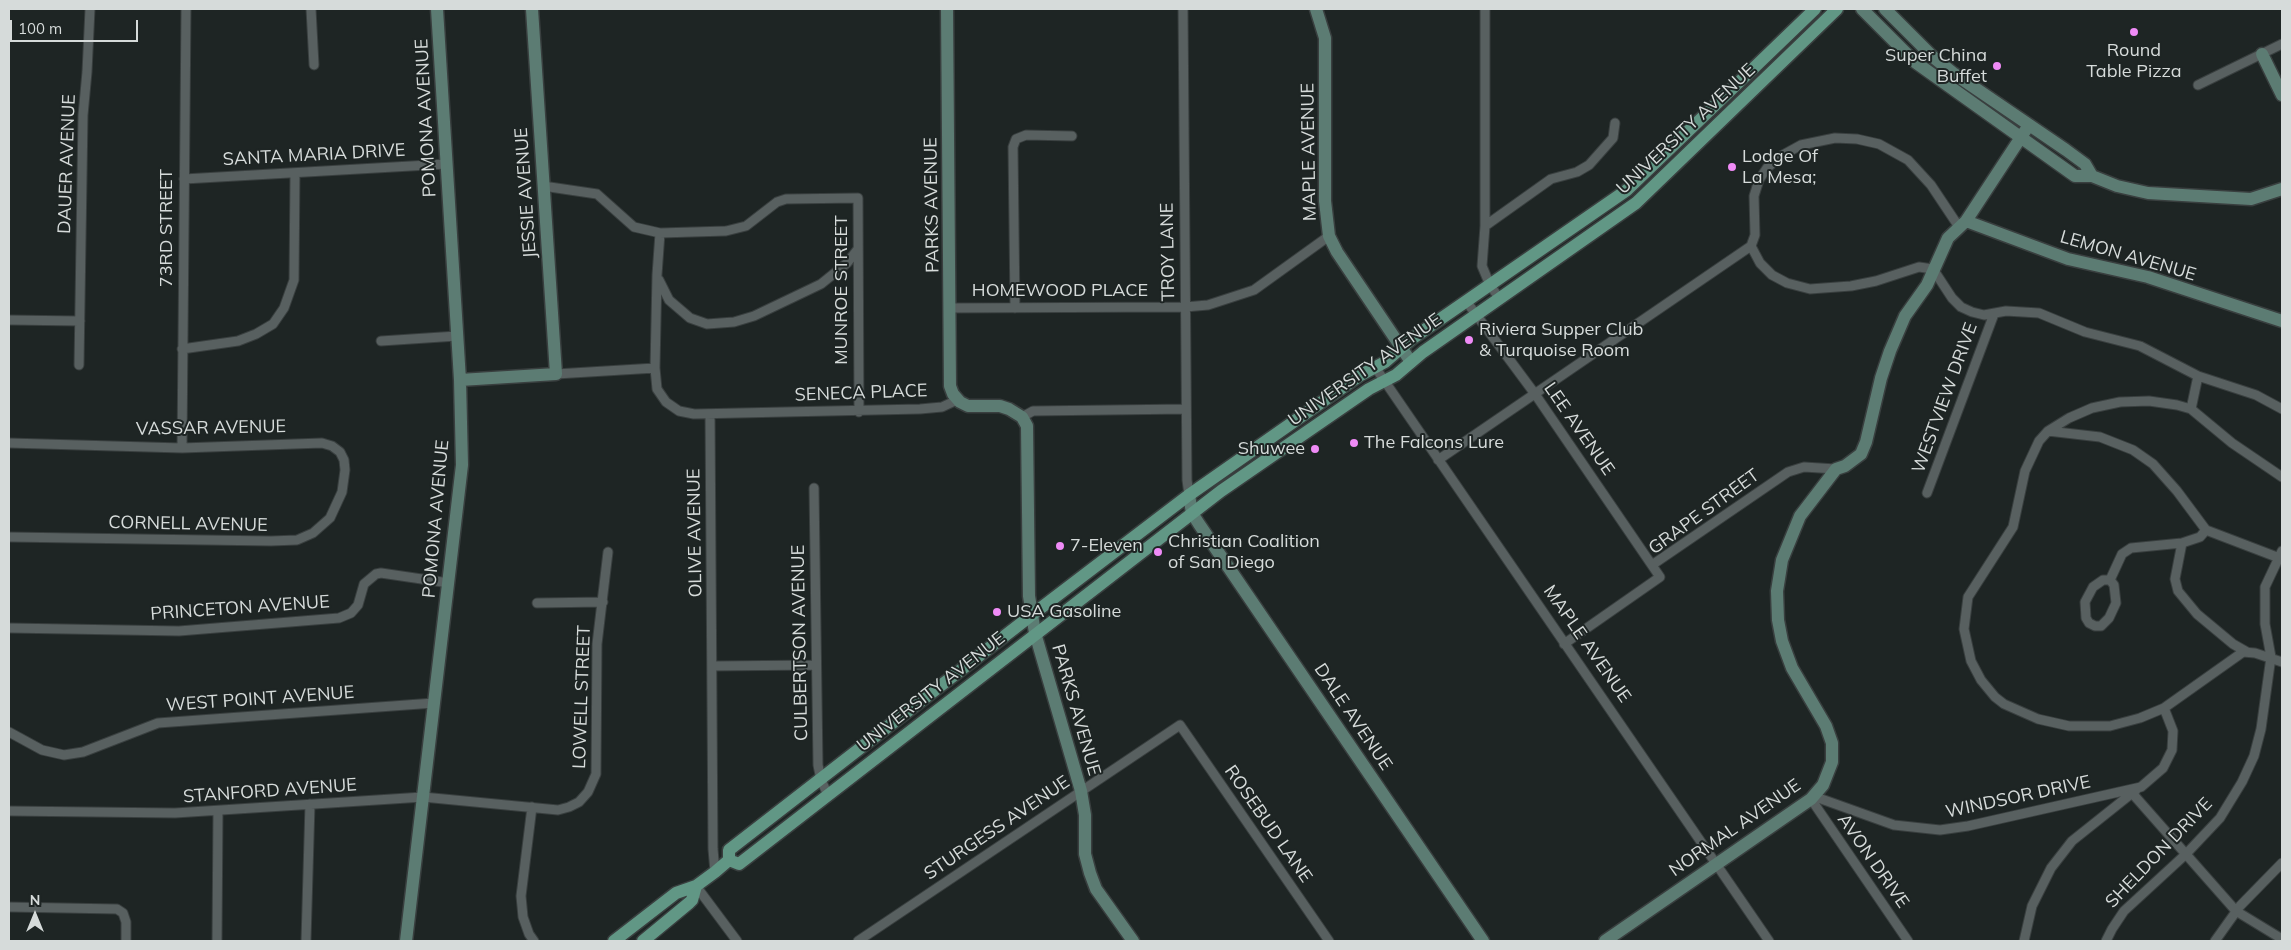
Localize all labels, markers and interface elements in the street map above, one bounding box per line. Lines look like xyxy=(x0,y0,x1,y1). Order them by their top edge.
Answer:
scale bar xyxy=(12,10,140,42)
text: 100 m xyxy=(18,19,62,38)
marker: Round Table Pizza xyxy=(2128,26,2140,38)
street label: POMONA AVENUE xyxy=(411,38,441,198)
place label: Round Table Pizza xyxy=(2086,40,2182,82)
place label: Super China Buffet xyxy=(1885,45,1987,88)
street label: UNIVERSITY AVENUE xyxy=(1612,59,1760,199)
marker: Super China Buffet xyxy=(1991,60,2003,72)
street label: MAPLE AVENUE xyxy=(1297,83,1321,221)
street label: DAUER AVENUE xyxy=(54,94,80,234)
street label: JESSIE AVENUE xyxy=(511,127,541,259)
street label: PARKS AVENUE xyxy=(920,137,944,273)
street label: SANTA MARIA DRIVE xyxy=(222,139,406,171)
place label: Lodge Of La Mesa; xyxy=(1742,146,1818,188)
marker: Lodge Of La Mesa; xyxy=(1726,161,1738,173)
street label: 73RD STREET xyxy=(156,169,178,287)
street label: TROY LANE xyxy=(1156,202,1180,302)
street label: MUNROE STREET xyxy=(831,215,853,365)
street label: LEMON AVENUE xyxy=(2058,226,2198,286)
street label: HOMEWOOD PLACE xyxy=(972,280,1148,302)
street label: UNIVERSITY AVENUE xyxy=(1284,309,1446,431)
place label: Riviera Supper Club & Turquoise Room xyxy=(1479,319,1643,362)
street label: WESTVIEW DRIVE xyxy=(1908,320,1982,476)
marker: Riviera Supper Club & Turquoise Room xyxy=(1463,334,1475,346)
street label: LEE AVENUE xyxy=(1539,378,1619,480)
street label: SENECA PLACE xyxy=(794,380,928,406)
street label: VASSAR AVENUE xyxy=(136,416,286,440)
place label: The Falcons Lure xyxy=(1364,432,1504,454)
marker: The Falcons Lure xyxy=(1348,437,1360,449)
place label: Shuwee xyxy=(1238,438,1305,460)
street label: POMONA AVENUE xyxy=(418,439,454,599)
marker: Shuwee xyxy=(1309,443,1321,455)
street label: GRAPE STREET xyxy=(1644,465,1764,559)
street label: OLIVE AVENUE xyxy=(683,468,707,598)
street label: CORNELL AVENUE xyxy=(108,512,268,536)
place label: Christian Coalition of San Diego xyxy=(1168,531,1320,574)
place label: 7-Eleven xyxy=(1070,535,1143,557)
marker: 7-Eleven xyxy=(1054,540,1066,552)
street label: CULBERTSON AVENUE xyxy=(787,545,813,741)
marker: Christian Coalition of San Diego xyxy=(1152,546,1164,558)
street label: MAPLE AVENUE xyxy=(1539,581,1635,707)
street label: PRINCETON AVENUE xyxy=(150,591,330,625)
place label: USA Gasoline xyxy=(1007,601,1121,623)
marker: USA Gasoline xyxy=(991,606,1003,618)
street label: LOWELL STREET xyxy=(569,625,595,769)
street label: UNIVERSITY AVENUE xyxy=(853,627,1009,757)
street label: PARKS AVENUE xyxy=(1047,642,1105,778)
street label: DALE AVENUE xyxy=(1309,660,1397,774)
street label: WEST POINT AVENUE xyxy=(165,682,355,716)
street label: ROSEBUD LANE xyxy=(1219,761,1317,887)
street label: STURGESS AVENUE xyxy=(920,771,1074,885)
street label: WINDSOR DRIVE xyxy=(1944,771,2092,823)
street label: STANFORD AVENUE xyxy=(182,774,358,808)
street label: NORMAL AVENUE xyxy=(1665,775,1805,881)
street label: SHELDON DRIVE xyxy=(2101,793,2217,913)
street label: AVON DRIVE xyxy=(1833,810,1913,912)
north arrow xyxy=(10,890,60,940)
text: N xyxy=(30,891,40,909)

